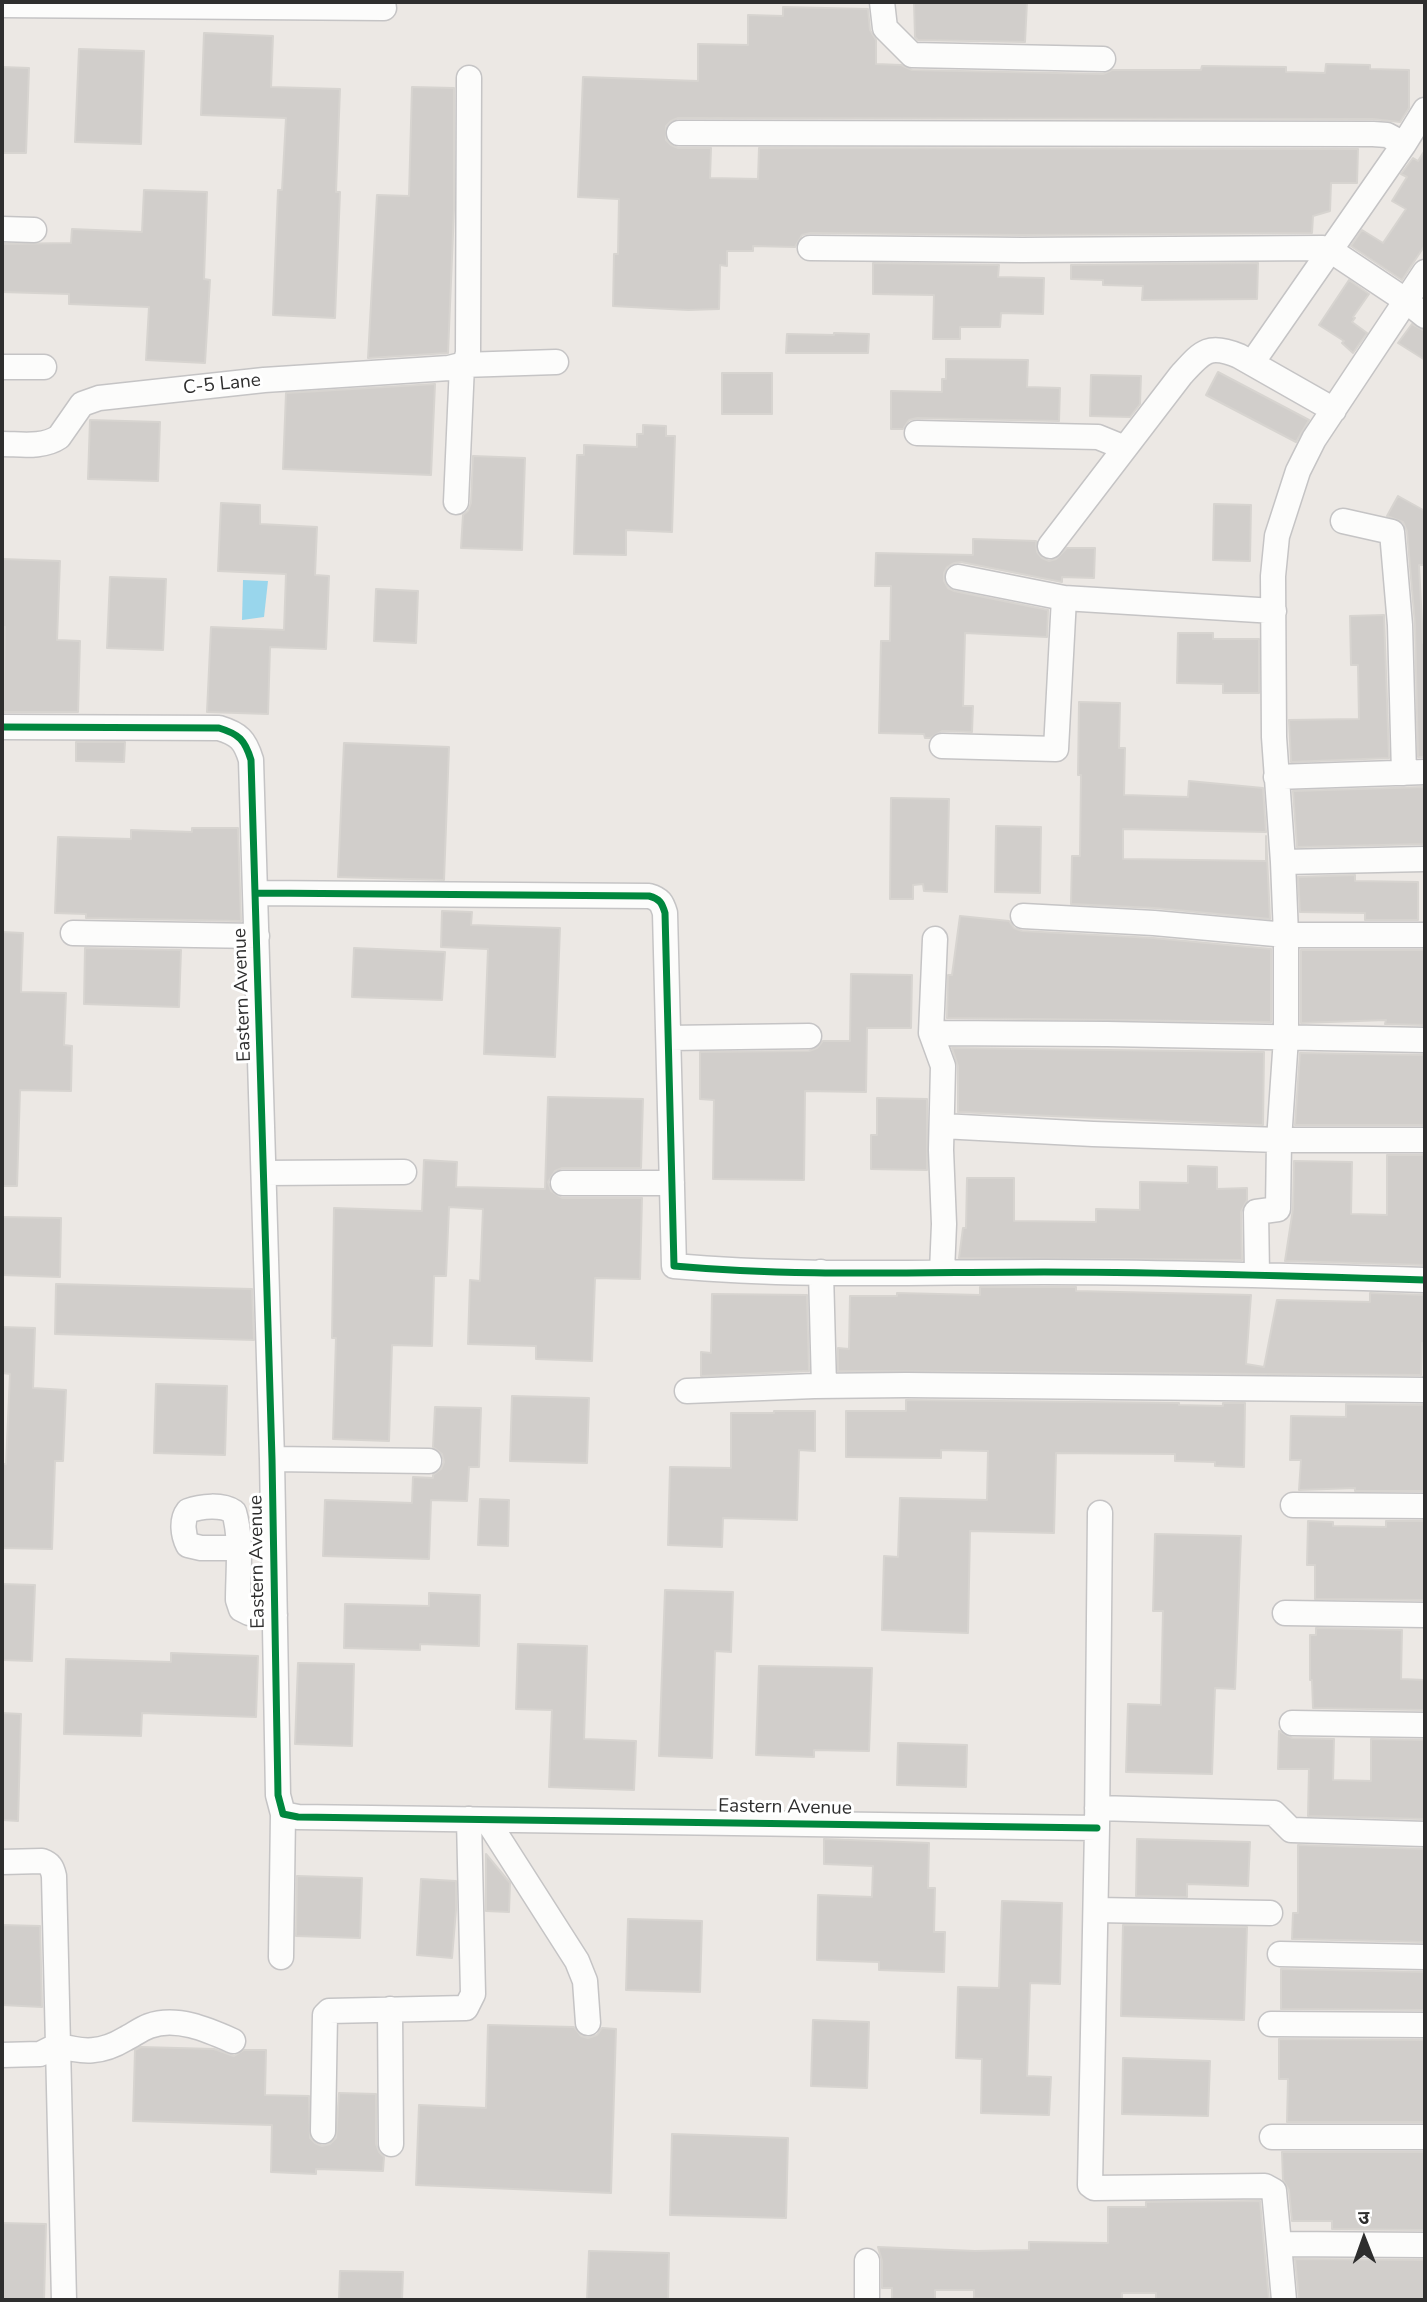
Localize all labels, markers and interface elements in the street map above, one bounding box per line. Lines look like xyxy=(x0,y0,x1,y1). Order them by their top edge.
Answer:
street label: C-5 Lane xyxy=(182,370,262,400)
street label: Eastern Avenue xyxy=(229,928,257,1062)
street label: Eastern Avenue xyxy=(245,1495,271,1629)
street label: Eastern Avenue xyxy=(718,1795,852,1821)
north arrow xyxy=(1329,2204,1399,2274)
text: उ xyxy=(1358,2205,1369,2231)

